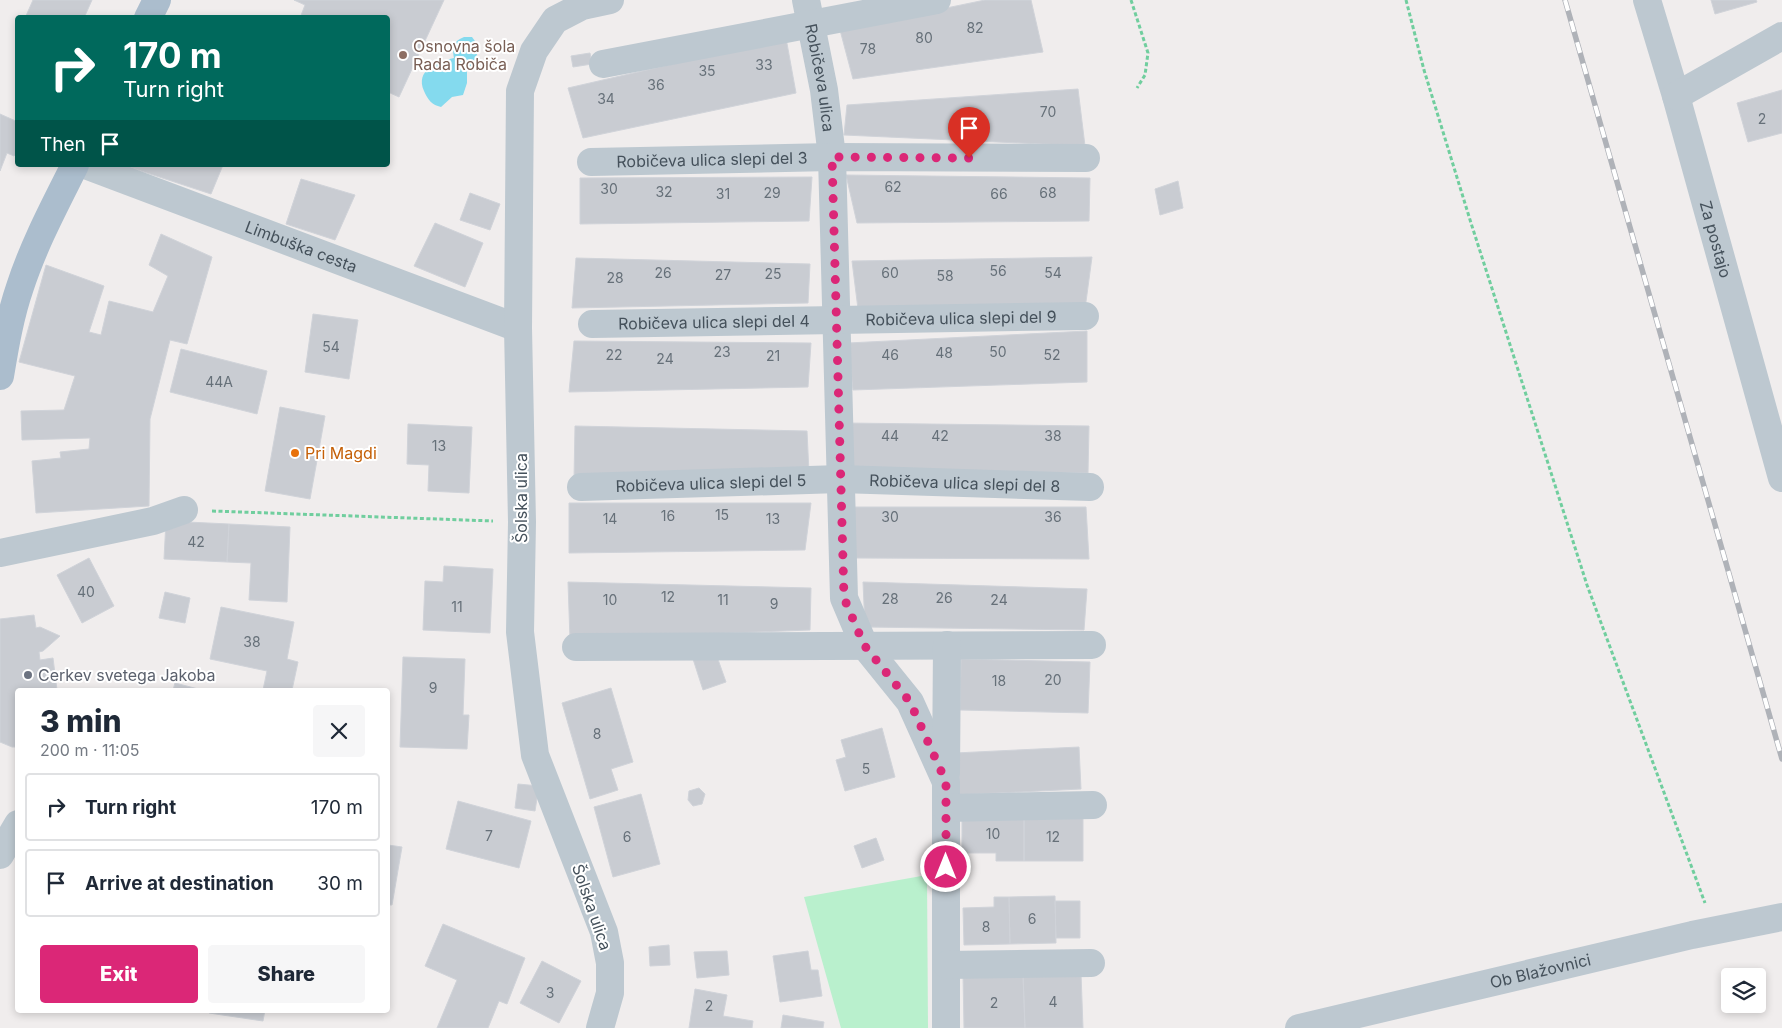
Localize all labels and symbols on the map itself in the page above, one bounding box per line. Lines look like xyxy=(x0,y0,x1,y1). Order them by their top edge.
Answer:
house number: 82 xyxy=(966,19,984,36)
street label: Robičeva ulica xyxy=(801,22,839,133)
house number: 80 xyxy=(915,29,933,46)
place label: Osnovna šola Rada Robiča xyxy=(413,36,515,74)
house number: 78 xyxy=(860,40,876,57)
marker: Osnovna šola Rada Robiča xyxy=(397,49,409,61)
house number: 33 xyxy=(755,56,773,73)
house number: 35 xyxy=(698,62,716,79)
house number: 36 xyxy=(647,76,665,93)
house number: 34 xyxy=(597,90,615,107)
house number: 70 xyxy=(1040,103,1056,120)
pin xyxy=(948,107,990,158)
house number: 2 xyxy=(1758,110,1766,127)
street label: Robičeva ulica slepi del 3 xyxy=(616,148,808,171)
house number: 62 xyxy=(884,178,902,195)
house number: 30 xyxy=(600,180,618,197)
house number: 32 xyxy=(655,183,673,200)
house number: 29 xyxy=(763,184,781,201)
house number: 68 xyxy=(1039,184,1057,201)
house number: 31 xyxy=(716,185,730,202)
house number: 66 xyxy=(990,185,1008,202)
street label: Za postajo xyxy=(1696,198,1736,280)
street label: Limbuška cesta xyxy=(242,216,360,277)
house number: 56 xyxy=(989,262,1007,279)
house number: 26 xyxy=(654,264,672,281)
house number: 60 xyxy=(881,264,899,281)
house number: 54 xyxy=(1044,264,1062,281)
house number: 25 xyxy=(764,265,782,282)
house number: 27 xyxy=(715,266,731,283)
house number: 58 xyxy=(936,267,954,284)
house number: 28 xyxy=(606,269,624,286)
street label: Robičeva ulica slepi del 9 xyxy=(865,306,1057,330)
street label: Robičeva ulica slepi del 4 xyxy=(618,310,810,334)
house number: 54 xyxy=(322,338,340,355)
house number: 23 xyxy=(713,343,731,360)
house number: 50 xyxy=(989,343,1007,360)
house number: 48 xyxy=(935,344,953,361)
house number: 22 xyxy=(605,346,623,363)
house number: 46 xyxy=(881,346,899,363)
house number: 52 xyxy=(1043,346,1061,363)
house number: 21 xyxy=(766,347,780,364)
house number: 24 xyxy=(656,350,674,367)
house number: 44A xyxy=(205,373,233,390)
house number: 44 xyxy=(881,427,899,444)
house number: 42 xyxy=(931,427,949,444)
house number: 38 xyxy=(1044,427,1062,444)
house number: 13 xyxy=(432,437,446,454)
place label: Pri Magdi xyxy=(305,443,377,463)
marker: Pri Magdi xyxy=(289,447,301,459)
street label: Šolska ulica xyxy=(511,453,531,543)
street label: Robičeva ulica slepi del 5 xyxy=(615,470,807,496)
street label: Robičeva ulica slepi del 8 xyxy=(869,470,1061,496)
house number: 15 xyxy=(715,506,729,523)
house number: 16 xyxy=(661,507,675,524)
house number: 30 xyxy=(881,508,899,525)
house number: 36 xyxy=(1044,508,1062,525)
house number: 14 xyxy=(603,510,617,527)
house number: 13 xyxy=(766,510,780,527)
house number: 42 xyxy=(187,533,205,550)
house number: 40 xyxy=(77,583,95,600)
house number: 12 xyxy=(661,588,675,605)
house number: 26 xyxy=(935,589,953,606)
house number: 28 xyxy=(881,590,899,607)
house number: 10 xyxy=(603,591,617,608)
house number: 11 xyxy=(717,591,729,608)
house number: 24 xyxy=(990,591,1008,608)
house number: 9 xyxy=(770,595,778,612)
house number: 11 xyxy=(451,598,463,615)
house number: 38 xyxy=(243,633,261,650)
place label: Cerkev svetega Jakoba xyxy=(38,665,215,685)
marker: Cerkev svetega Jakoba xyxy=(22,669,34,681)
house number: 20 xyxy=(1044,671,1062,688)
house number: 18 xyxy=(992,672,1006,689)
house number: 9 xyxy=(429,679,437,696)
house number: 8 xyxy=(593,725,601,742)
house number: 5 xyxy=(862,760,870,777)
house number: 10 xyxy=(986,825,1000,842)
house number: 7 xyxy=(485,827,493,844)
house number: 6 xyxy=(623,828,631,845)
house number: 12 xyxy=(1046,828,1060,845)
position arrow xyxy=(919,840,971,892)
street label: Šolska ulica xyxy=(568,861,616,953)
house number: 6 xyxy=(1028,910,1036,927)
house number: 8 xyxy=(982,918,990,935)
street label: Ob Blažovnici xyxy=(1488,949,1593,992)
house number: 3 xyxy=(546,984,554,1001)
house number: 4 xyxy=(1048,993,1058,1010)
house number: 2 xyxy=(990,994,998,1011)
house number: 2 xyxy=(705,997,713,1014)

